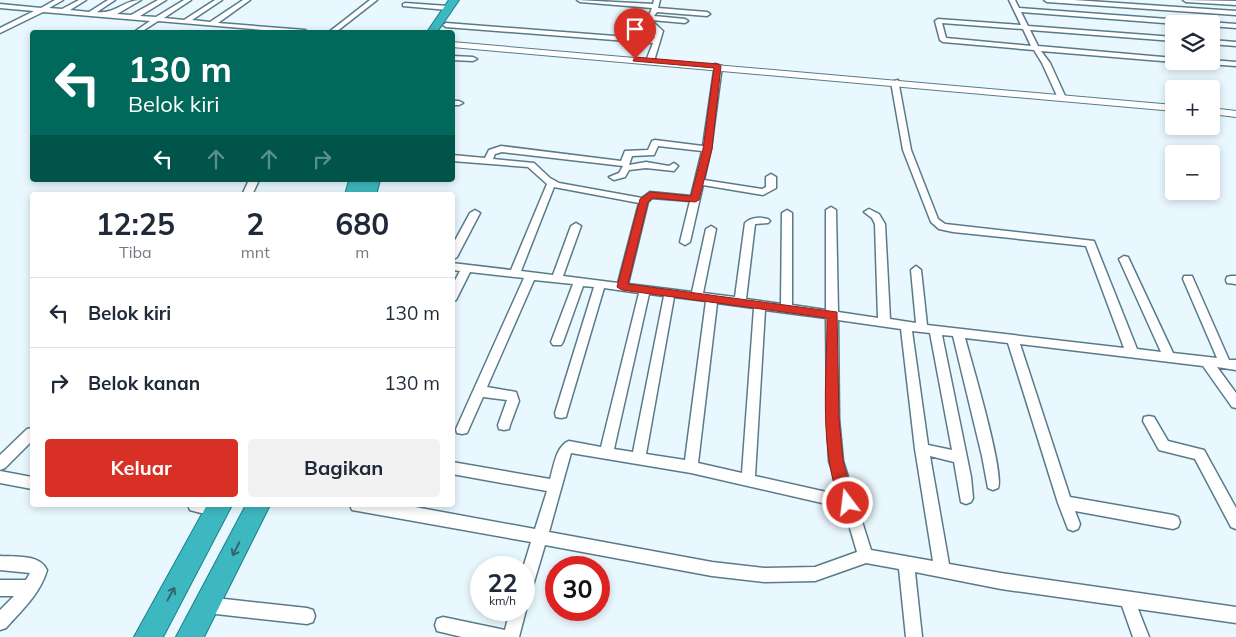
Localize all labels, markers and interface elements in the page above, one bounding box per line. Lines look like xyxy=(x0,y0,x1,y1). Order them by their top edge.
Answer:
pin xyxy=(614,8,656,59)
icon: arrive xyxy=(621,15,649,43)
map controls xyxy=(1165,15,1220,200)
button: layers xyxy=(1165,15,1220,70)
text: 130 m xyxy=(128,47,232,91)
icon: left xyxy=(45,50,110,115)
button: + xyxy=(1165,80,1220,135)
text: Belok kiri xyxy=(128,90,220,118)
icon: left xyxy=(149,145,177,173)
icon: ahead xyxy=(202,145,230,173)
icon: ahead xyxy=(255,145,283,173)
icon: right xyxy=(308,145,336,173)
button: − xyxy=(1165,145,1220,200)
text: 12:25 xyxy=(96,205,175,243)
text: 2 xyxy=(246,205,264,243)
text: 680 xyxy=(335,205,389,243)
text: Tiba xyxy=(119,242,152,262)
text: mnt xyxy=(241,242,270,262)
text: m xyxy=(355,242,369,262)
icon: left xyxy=(45,299,73,327)
text: Belok kiri xyxy=(88,301,171,325)
text: 130 m xyxy=(384,301,440,325)
icon: right xyxy=(45,369,73,397)
text: Belok kanan xyxy=(88,371,200,395)
text: 130 m xyxy=(384,371,440,395)
button: Keluar xyxy=(45,439,238,497)
button: Bagikan xyxy=(248,439,440,497)
position arrow xyxy=(821,476,873,528)
one-way arrow xyxy=(231,541,241,556)
speed limit sign: 30 xyxy=(545,556,610,621)
text: 22 xyxy=(487,567,518,598)
one-way arrow xyxy=(167,588,177,602)
text: km/h xyxy=(489,593,516,608)

